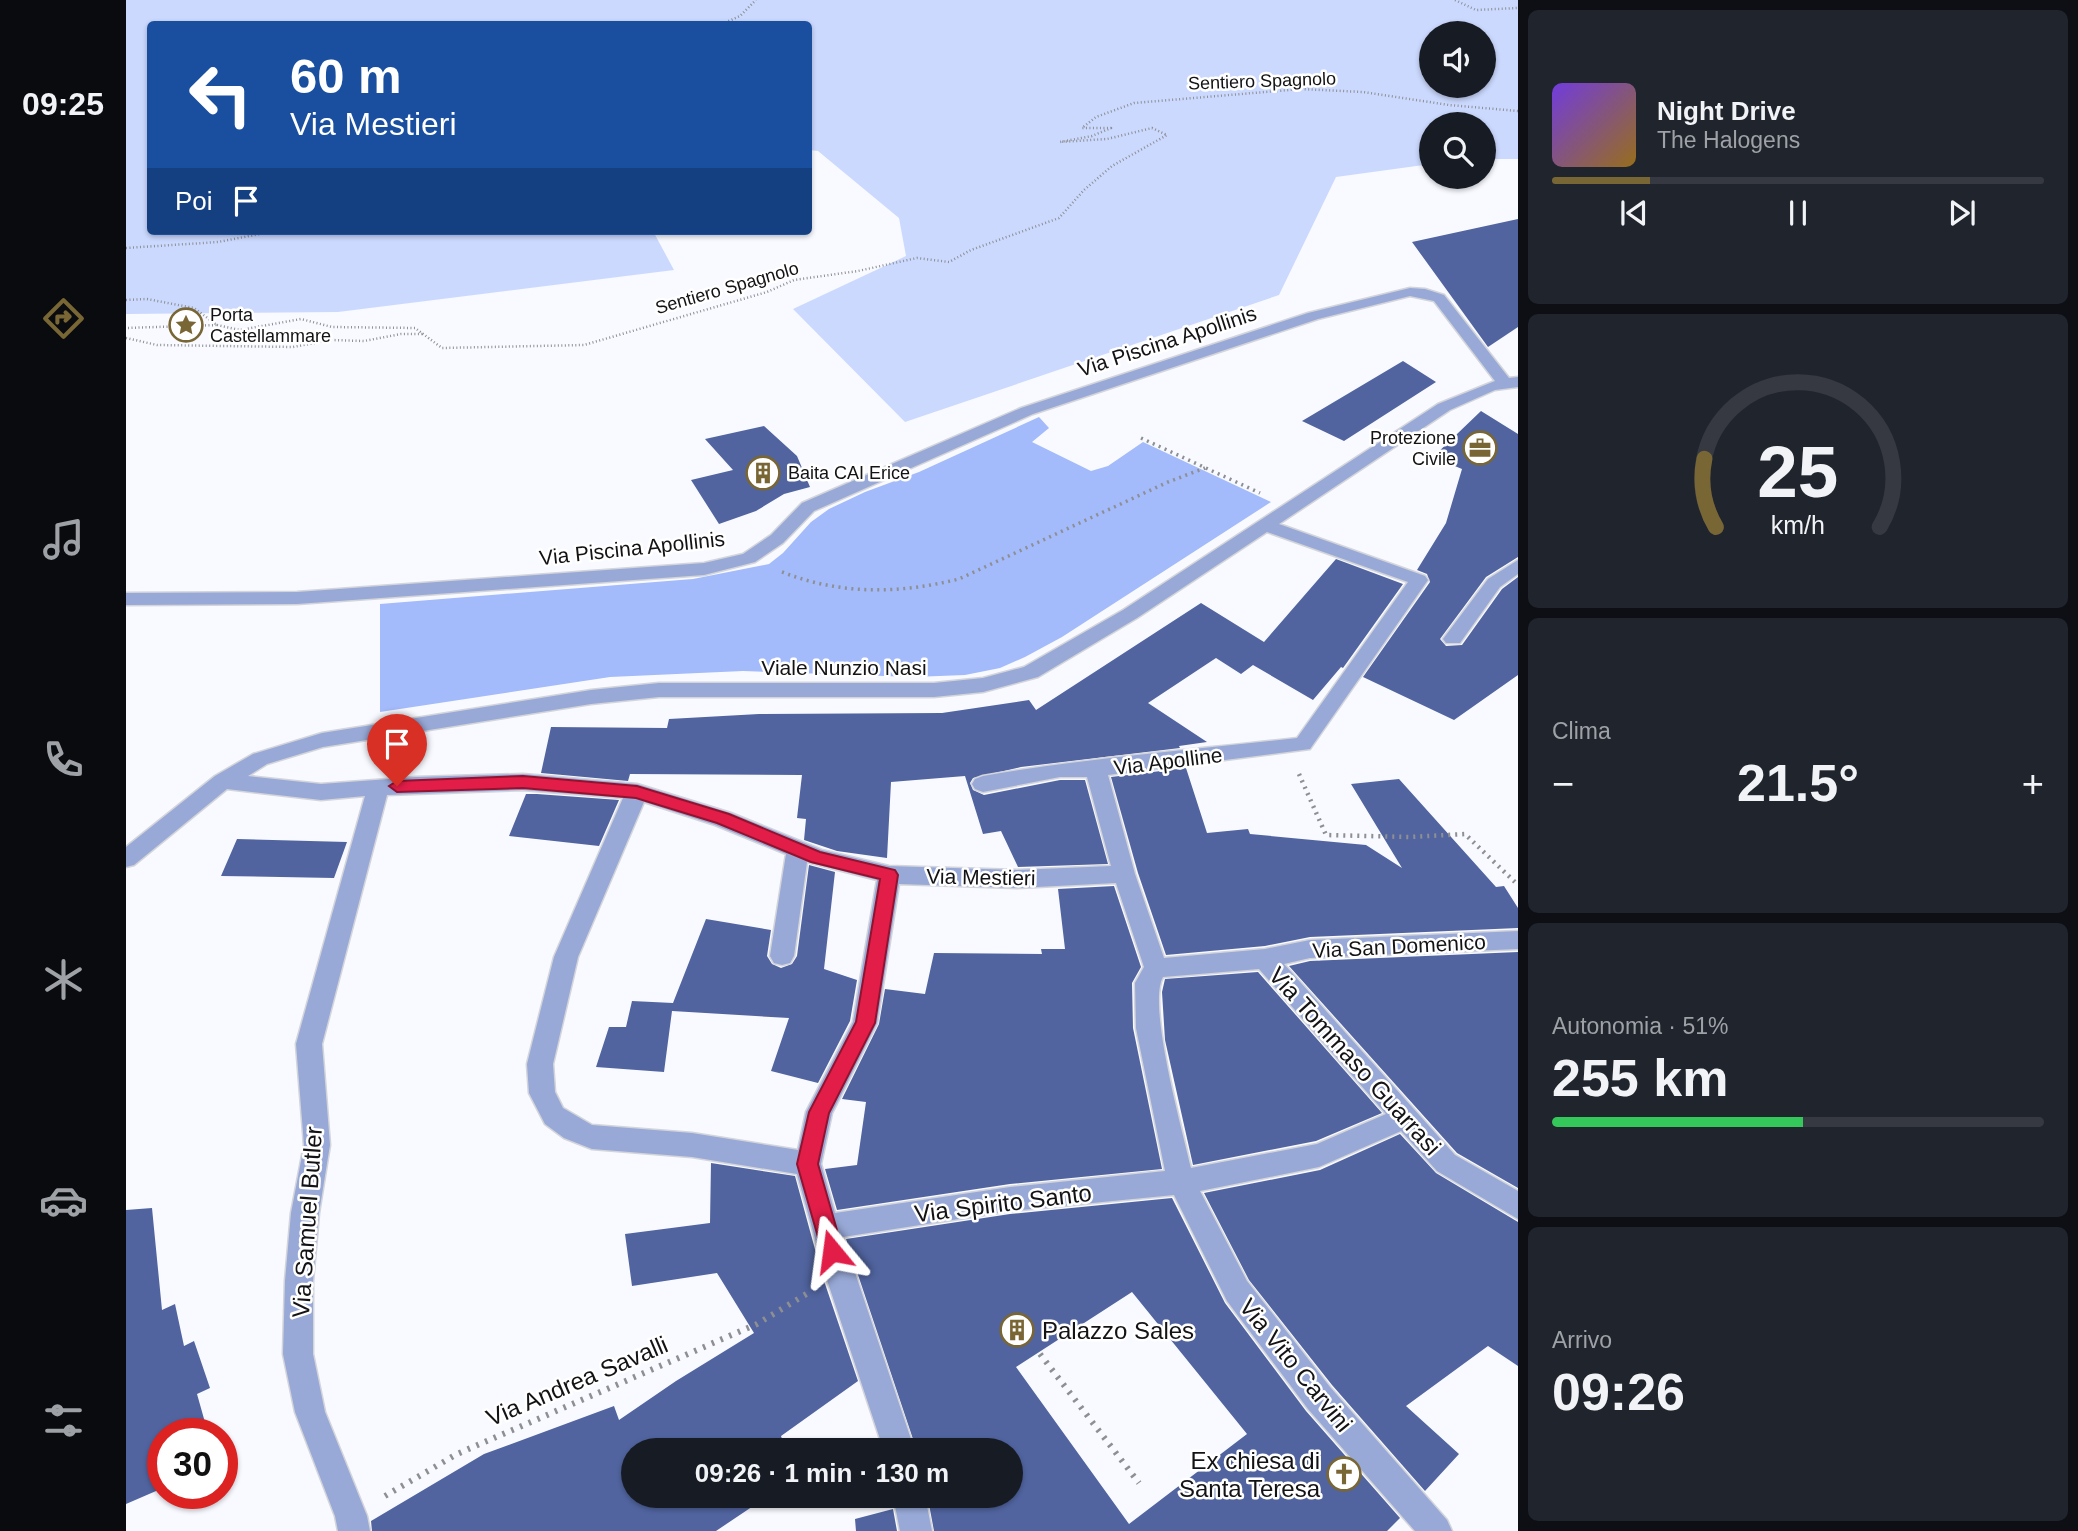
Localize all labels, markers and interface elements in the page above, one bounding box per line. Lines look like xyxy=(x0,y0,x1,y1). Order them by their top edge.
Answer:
map controls xyxy=(1419,21,1496,189)
button: sound xyxy=(1419,21,1496,98)
icon: left xyxy=(175,49,266,140)
text: 60 m xyxy=(290,49,402,103)
street label: Sentiero Spagnolo xyxy=(1188,68,1336,94)
text: 09:25 xyxy=(22,86,104,122)
text: Night Drive xyxy=(1657,96,1796,126)
text: Via Mestieri xyxy=(290,106,457,142)
button: search xyxy=(1419,112,1496,189)
text: The Halogens xyxy=(1657,127,1800,153)
icon: arrive xyxy=(227,182,265,220)
text: Poi xyxy=(175,186,213,216)
icon: previous xyxy=(1615,194,1653,232)
icon: pause xyxy=(1779,194,1817,232)
icon: next xyxy=(1943,194,1981,232)
street label: Sentiero Spagnolo xyxy=(653,258,801,318)
icon: directions xyxy=(39,294,88,343)
street label: Via Piscina Apollinis xyxy=(1075,301,1259,381)
place label: Porta Castellammare xyxy=(210,305,331,346)
place icon: Porta Castellammare xyxy=(167,306,205,344)
place label: Protezione Civile xyxy=(1370,428,1456,469)
office icon: Protezione Civile xyxy=(1461,429,1499,467)
text: 25 xyxy=(1758,432,1838,513)
building icon: Baita CAI Erice xyxy=(744,454,782,492)
place label: Baita CAI Erice xyxy=(788,463,910,483)
text: km/h xyxy=(1771,511,1825,539)
icon: music xyxy=(39,515,88,564)
street label: Via Piscina Apollinis xyxy=(538,527,726,569)
street label: Viale Nunzio Nasi xyxy=(761,656,927,679)
pin xyxy=(367,714,427,786)
text: Clima xyxy=(1552,718,1611,744)
icon: arrive xyxy=(378,725,416,763)
icon: phone xyxy=(39,735,88,784)
street label: Via Apolline xyxy=(1112,743,1224,779)
text: 21.5° xyxy=(1737,754,1859,812)
text: − xyxy=(1552,763,1574,805)
text: + xyxy=(2022,763,2044,805)
street label: Via Mestieri xyxy=(926,865,1036,889)
street label: Via San Domenico xyxy=(1312,930,1486,962)
icon: climate xyxy=(39,955,88,1004)
street label: Via Tommaso Guarrasi xyxy=(1264,962,1446,1160)
text: Autonomia · 51% xyxy=(1552,1013,1728,1039)
text: 255 km xyxy=(1552,1049,1728,1107)
street label: Via Samuel Butler xyxy=(287,1125,327,1319)
icon: car xyxy=(39,1176,88,1225)
street label: Via Spirito Santo xyxy=(913,1179,1093,1227)
position arrow xyxy=(795,1214,869,1288)
street label: Via Vito Carvini xyxy=(1234,1293,1358,1437)
building icon: Palazzo Sales xyxy=(998,1311,1036,1349)
place label: Palazzo Sales xyxy=(1042,1317,1194,1344)
text: Arrivo xyxy=(1552,1327,1612,1353)
street label: Via Andrea Savalli xyxy=(482,1331,672,1431)
text: 09:26 xyxy=(1552,1363,1685,1421)
icon: filters xyxy=(39,1396,88,1445)
speed limit sign: 30 xyxy=(147,1418,238,1509)
place label: Ex chiesa di Santa Teresa xyxy=(1179,1447,1321,1502)
church icon: Ex chiesa di Santa Teresa xyxy=(1325,1455,1363,1493)
text: 09:26 · 1 min · 130 m xyxy=(695,1458,949,1488)

